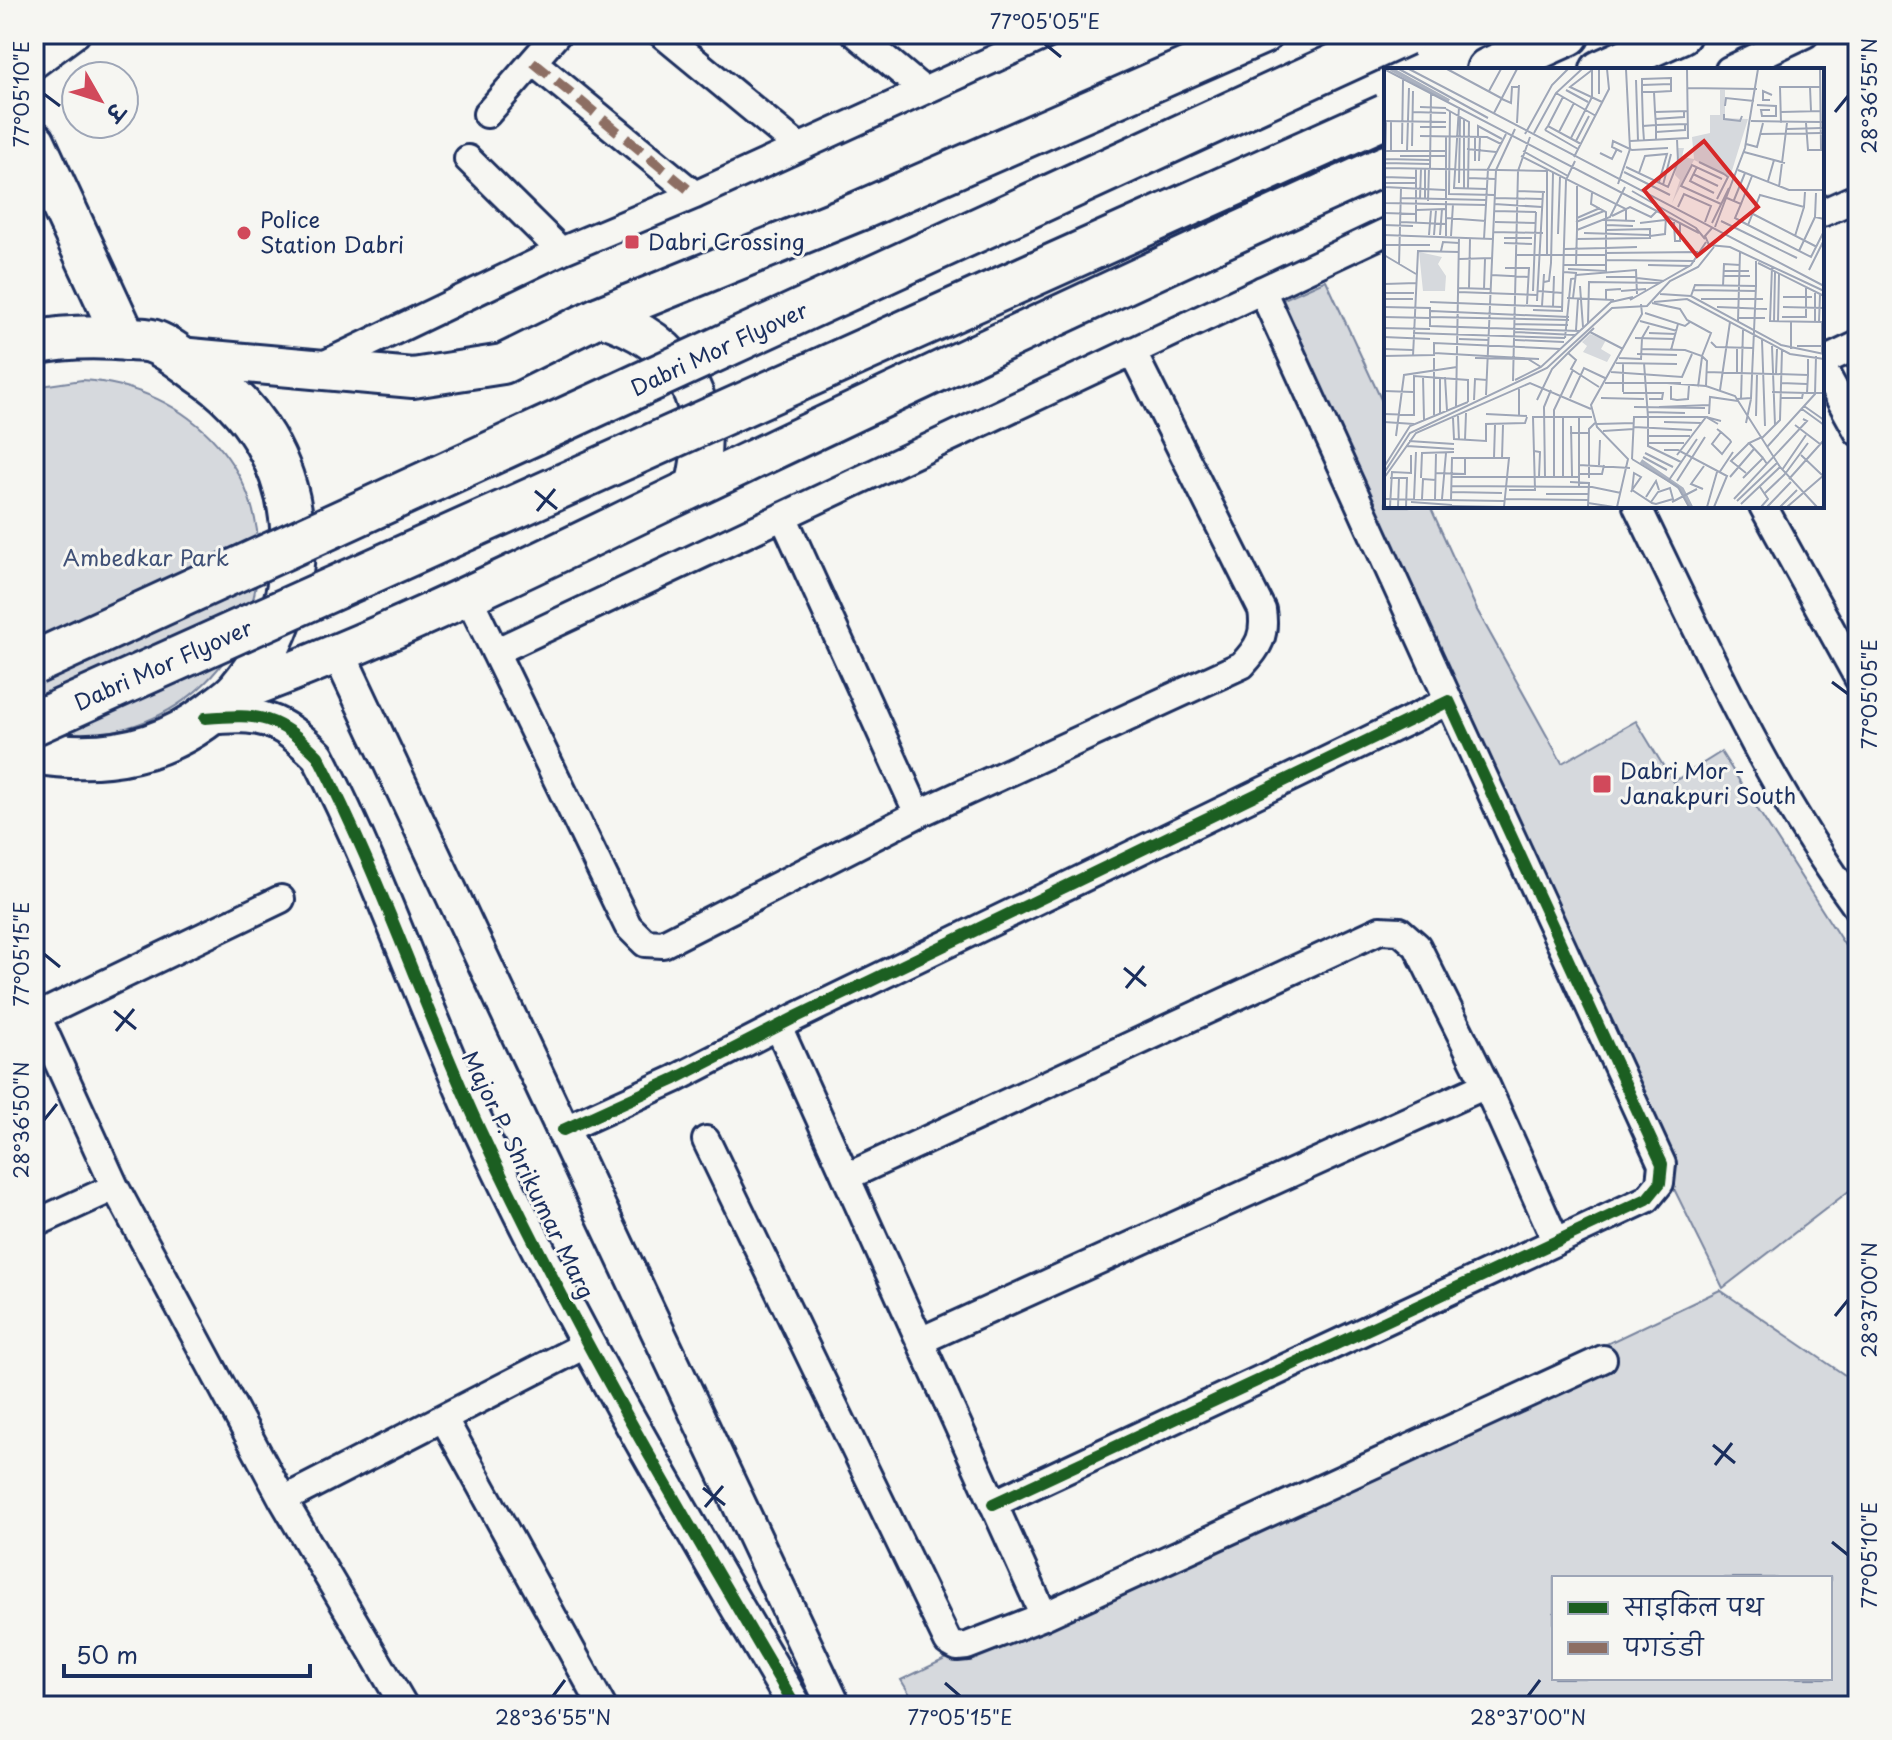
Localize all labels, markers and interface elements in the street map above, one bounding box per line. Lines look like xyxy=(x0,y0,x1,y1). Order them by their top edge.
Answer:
text: 77°05'05"E xyxy=(990,6,1100,36)
text: 28°36'55"N xyxy=(1854,38,1884,154)
text: 77°05'10"E xyxy=(6,41,36,147)
north arrow xyxy=(60,60,140,140)
inset map xyxy=(1384,68,1824,508)
text: उ xyxy=(98,96,135,131)
place label: Police Station Dabri xyxy=(260,202,404,260)
marker: Police Station Dabri xyxy=(235,224,253,242)
place label: Dabri Crossing xyxy=(648,224,805,257)
marker: Dabri Crossing xyxy=(623,233,641,251)
street label: Dabri Mor Flyover xyxy=(625,292,812,403)
park label: Ambedkar Park xyxy=(63,540,229,573)
street label: Dabri Mor Flyover xyxy=(68,610,257,718)
text: 77°05'05"E xyxy=(1854,639,1884,749)
place label: Dabri Mor - Janakpuri South xyxy=(1620,753,1796,811)
marker: Dabri Mor - Janakpuri South xyxy=(1591,773,1613,795)
text: 77°05'15"E xyxy=(6,901,36,1007)
street label: Major P. Shrikumar Marg xyxy=(455,1045,604,1304)
text: 28°36'50"N xyxy=(6,1061,36,1179)
text: 28°37'00"N xyxy=(1854,1242,1884,1358)
text: 77°05'10"E xyxy=(1854,1502,1884,1608)
legend xyxy=(1552,1576,1832,1680)
text: साइकिल पथ xyxy=(1622,1588,1765,1624)
scale bar xyxy=(64,1628,310,1678)
text: पगडंडी xyxy=(1622,1628,1705,1664)
text: 50 m xyxy=(76,1636,138,1672)
text: 28°36'55"N xyxy=(495,1702,611,1732)
text: 77°05'15"E xyxy=(907,1702,1013,1732)
text: 28°37'00"N xyxy=(1470,1702,1586,1732)

